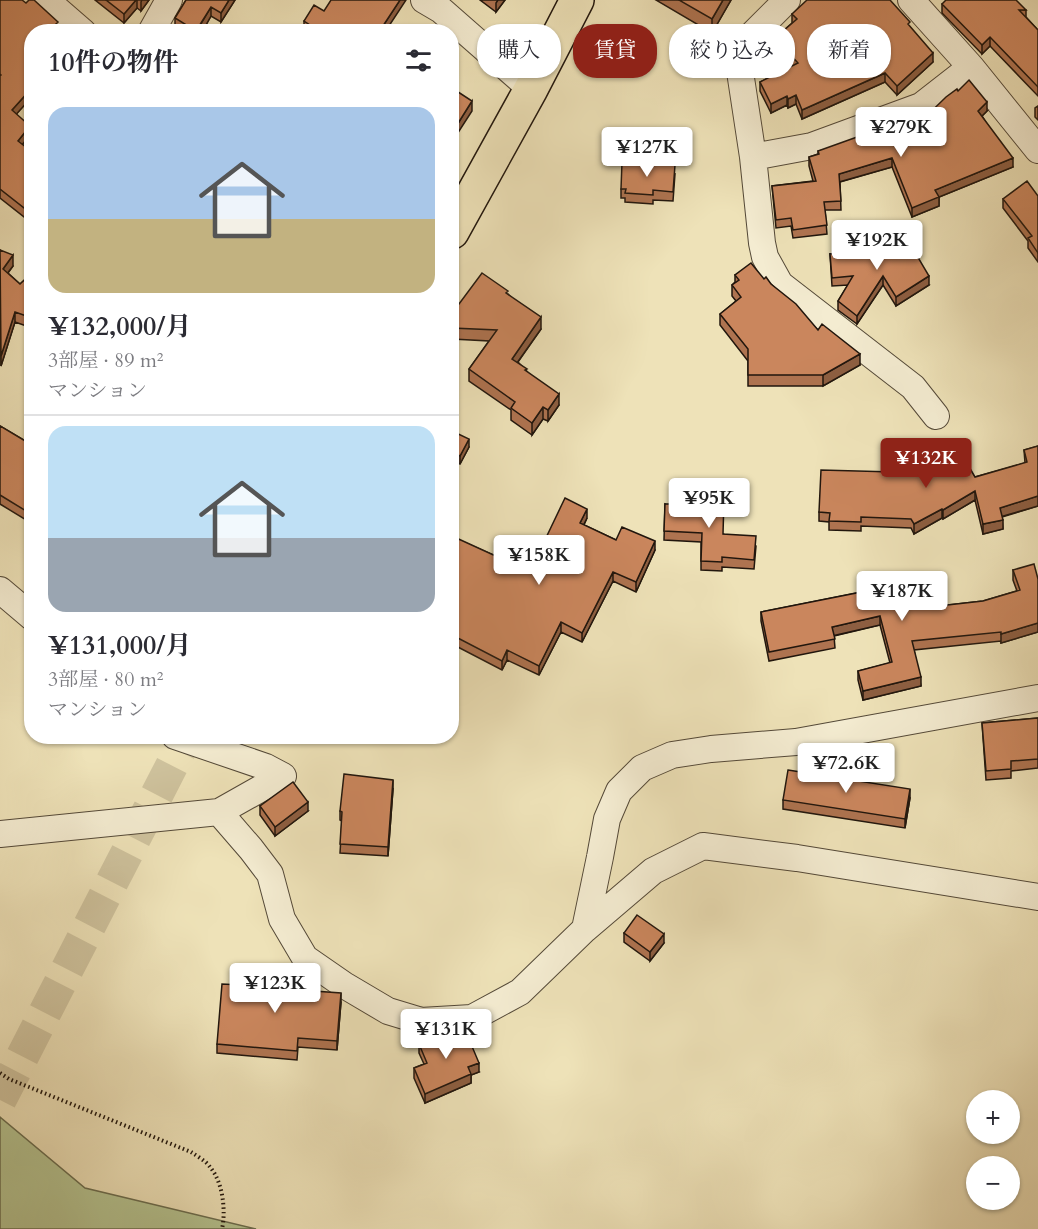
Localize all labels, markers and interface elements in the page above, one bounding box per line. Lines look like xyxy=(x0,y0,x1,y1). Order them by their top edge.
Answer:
chip: 購入 xyxy=(477,24,561,78)
chip: 賃貸 xyxy=(573,24,657,78)
chip: 絞り込み xyxy=(669,24,795,78)
chip: 新着 xyxy=(807,24,891,78)
icon: filters xyxy=(402,44,435,77)
text: 10件の物件 xyxy=(48,45,179,80)
pin: ¥279K xyxy=(859,107,943,158)
text: ¥279K xyxy=(870,113,932,140)
pin: ¥127K xyxy=(605,127,689,178)
text: ¥127K xyxy=(616,133,678,160)
icon: home xyxy=(188,146,296,254)
pin: ¥192K xyxy=(835,220,919,271)
text: ¥192K xyxy=(846,226,908,253)
text: ¥132,000/月 xyxy=(48,309,191,344)
text: 3部屋 · 89 m² xyxy=(48,347,164,374)
text: マンション xyxy=(48,377,147,404)
pin: ¥132K xyxy=(884,438,968,489)
text: ¥132K xyxy=(895,444,957,471)
icon: home xyxy=(188,465,296,573)
pin: ¥95K xyxy=(673,478,745,529)
text: ¥95K xyxy=(683,484,735,511)
pin: ¥158K xyxy=(497,535,581,586)
text: ¥158K xyxy=(508,541,570,568)
pin: ¥187K xyxy=(860,571,944,622)
text: ¥187K xyxy=(871,577,933,604)
text: ¥131,000/月 xyxy=(48,628,191,663)
text: 3部屋 · 80 m² xyxy=(48,666,164,693)
text: マンション xyxy=(48,696,147,723)
pin: ¥72.6K xyxy=(797,743,895,794)
text: ¥72.6K xyxy=(812,749,880,776)
pin: ¥123K xyxy=(233,963,317,1014)
text: ¥123K xyxy=(244,969,306,996)
pin: ¥131K xyxy=(404,1009,488,1060)
text: ¥131K xyxy=(415,1015,477,1042)
map controls xyxy=(966,1090,1020,1210)
button: + xyxy=(966,1090,1020,1144)
button: − xyxy=(966,1156,1020,1210)

